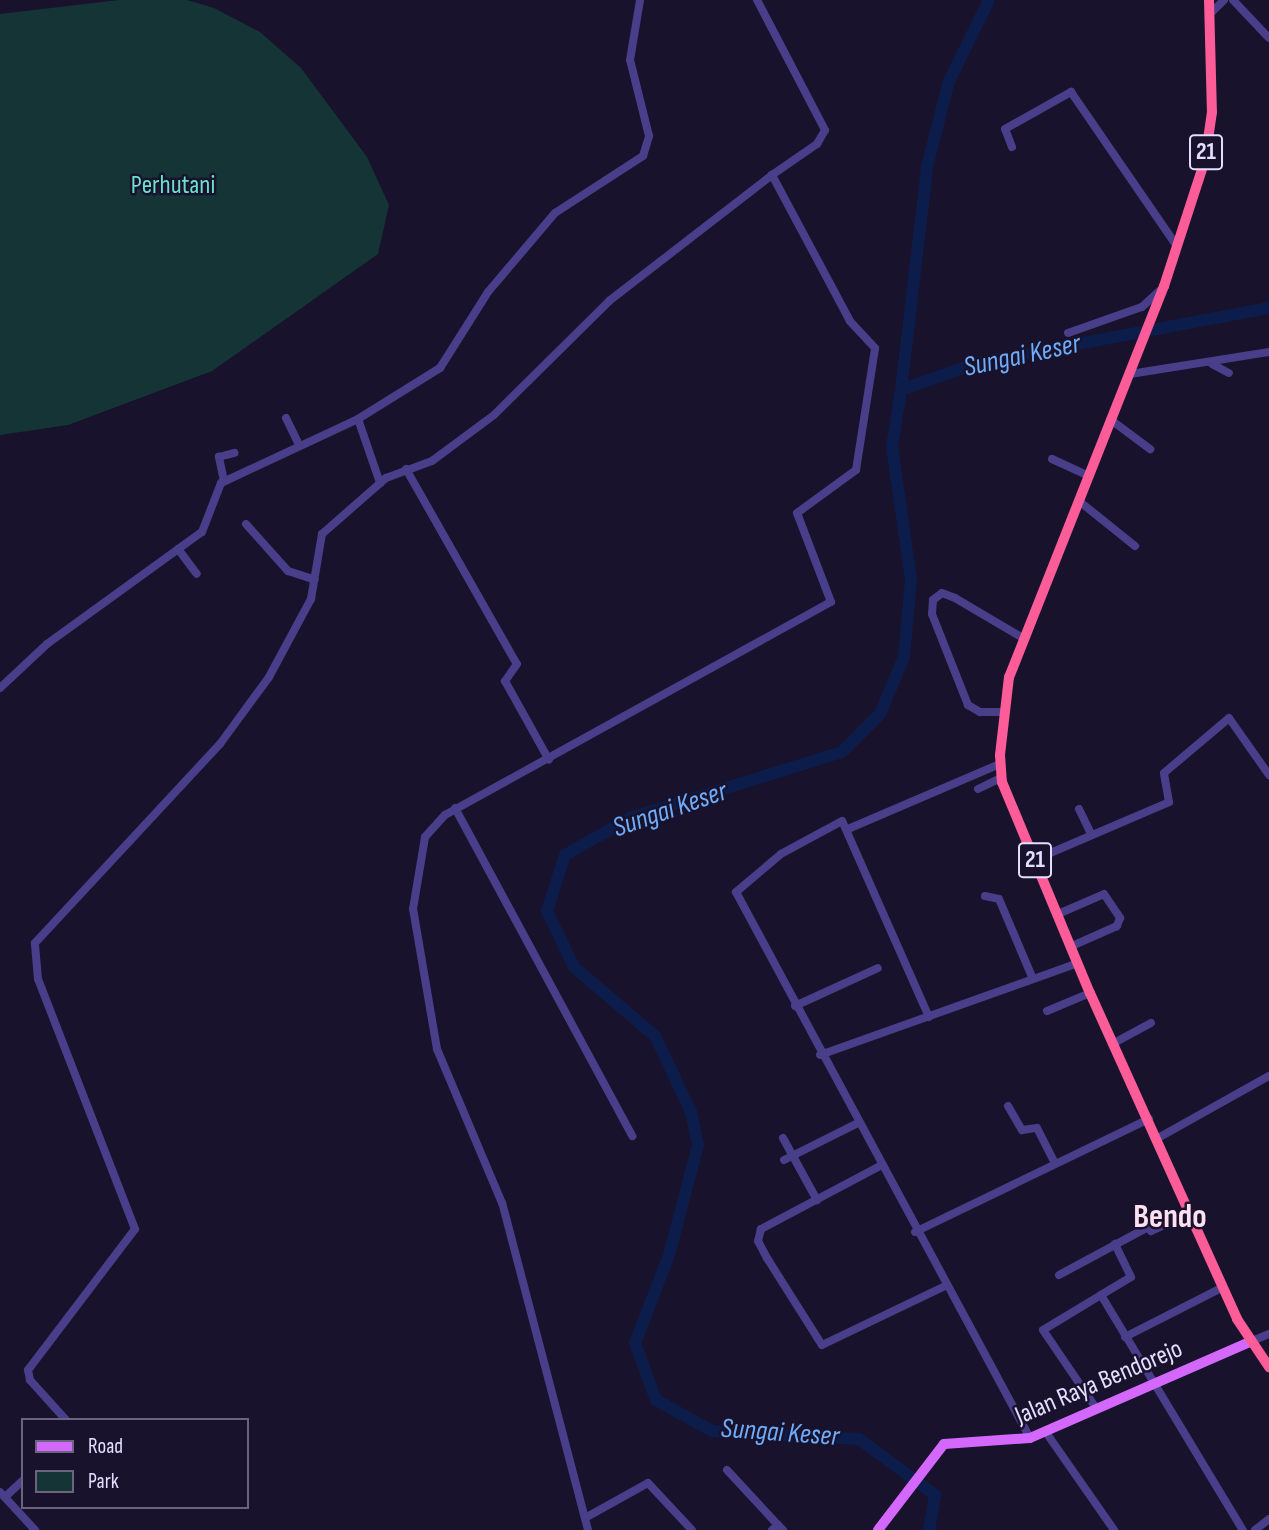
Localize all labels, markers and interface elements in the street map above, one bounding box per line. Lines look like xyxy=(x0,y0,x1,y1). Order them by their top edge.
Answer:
road number: 21 xyxy=(1188,132,1224,172)
park label: Perhutani xyxy=(131,170,215,202)
water label: Sungai Keser xyxy=(961,327,1083,385)
water label: Sungai Keser xyxy=(608,775,732,845)
road number: 21 xyxy=(1018,840,1052,880)
district label: Bendo xyxy=(1133,1198,1207,1238)
street label: Jalan Raya Bendorejo xyxy=(1011,1334,1187,1432)
water label: Sungai Keser xyxy=(720,1412,840,1454)
legend xyxy=(21,1418,248,1509)
text: Road xyxy=(88,1434,123,1459)
text: Park xyxy=(88,1469,119,1494)

